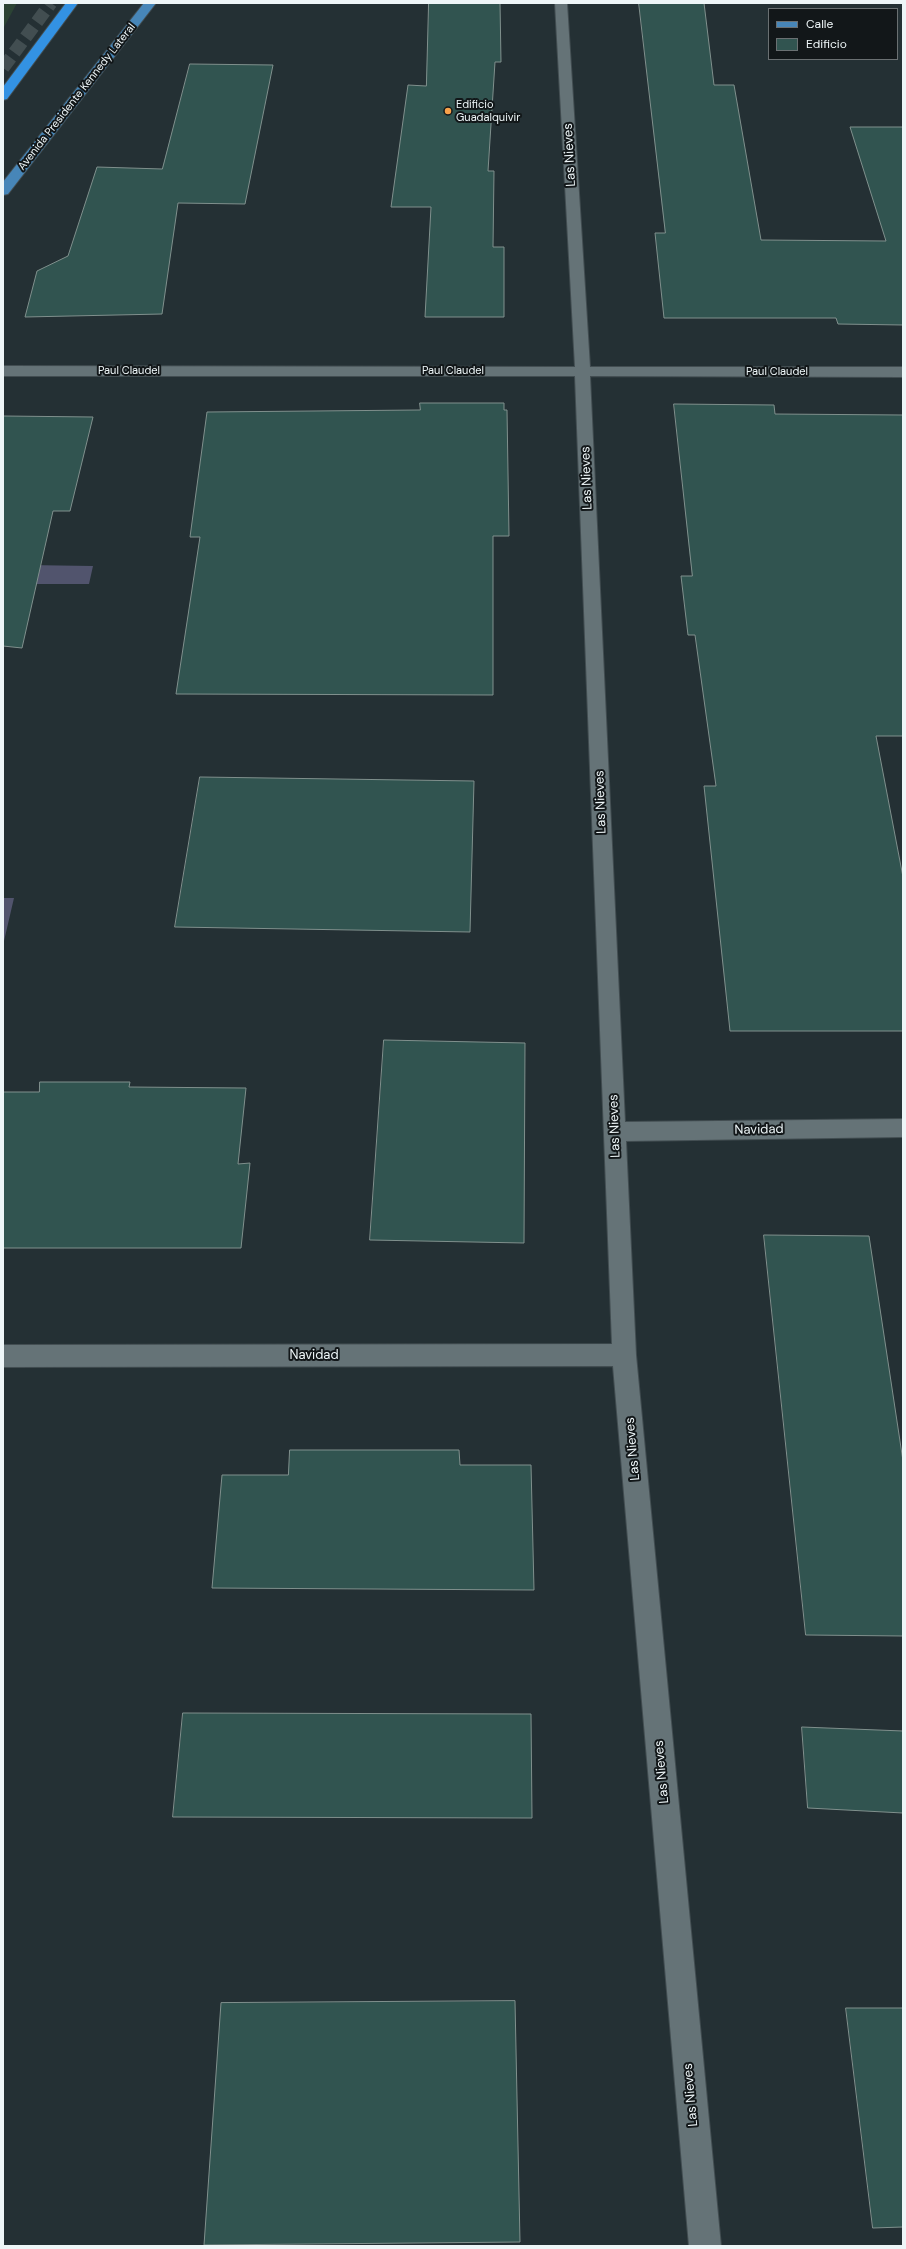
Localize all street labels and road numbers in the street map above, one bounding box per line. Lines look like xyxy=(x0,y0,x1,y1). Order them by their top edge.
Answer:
street label: Avenida Presidente Kennedy Lateral xyxy=(16,21,138,173)
street label: Las Nieves xyxy=(561,123,579,187)
street label: Paul Claudel xyxy=(98,364,160,378)
street label: Paul Claudel xyxy=(422,364,484,378)
street label: Paul Claudel xyxy=(746,365,808,379)
street label: Las Nieves xyxy=(578,446,596,510)
street label: Las Nieves xyxy=(592,770,610,834)
street label: Las Nieves xyxy=(606,1094,624,1158)
street label: Navidad xyxy=(734,1122,784,1138)
street label: Navidad xyxy=(289,1348,339,1364)
street label: Las Nieves xyxy=(622,1417,644,1481)
street label: Las Nieves xyxy=(651,1740,673,1804)
street label: Las Nieves xyxy=(680,2063,702,2127)

